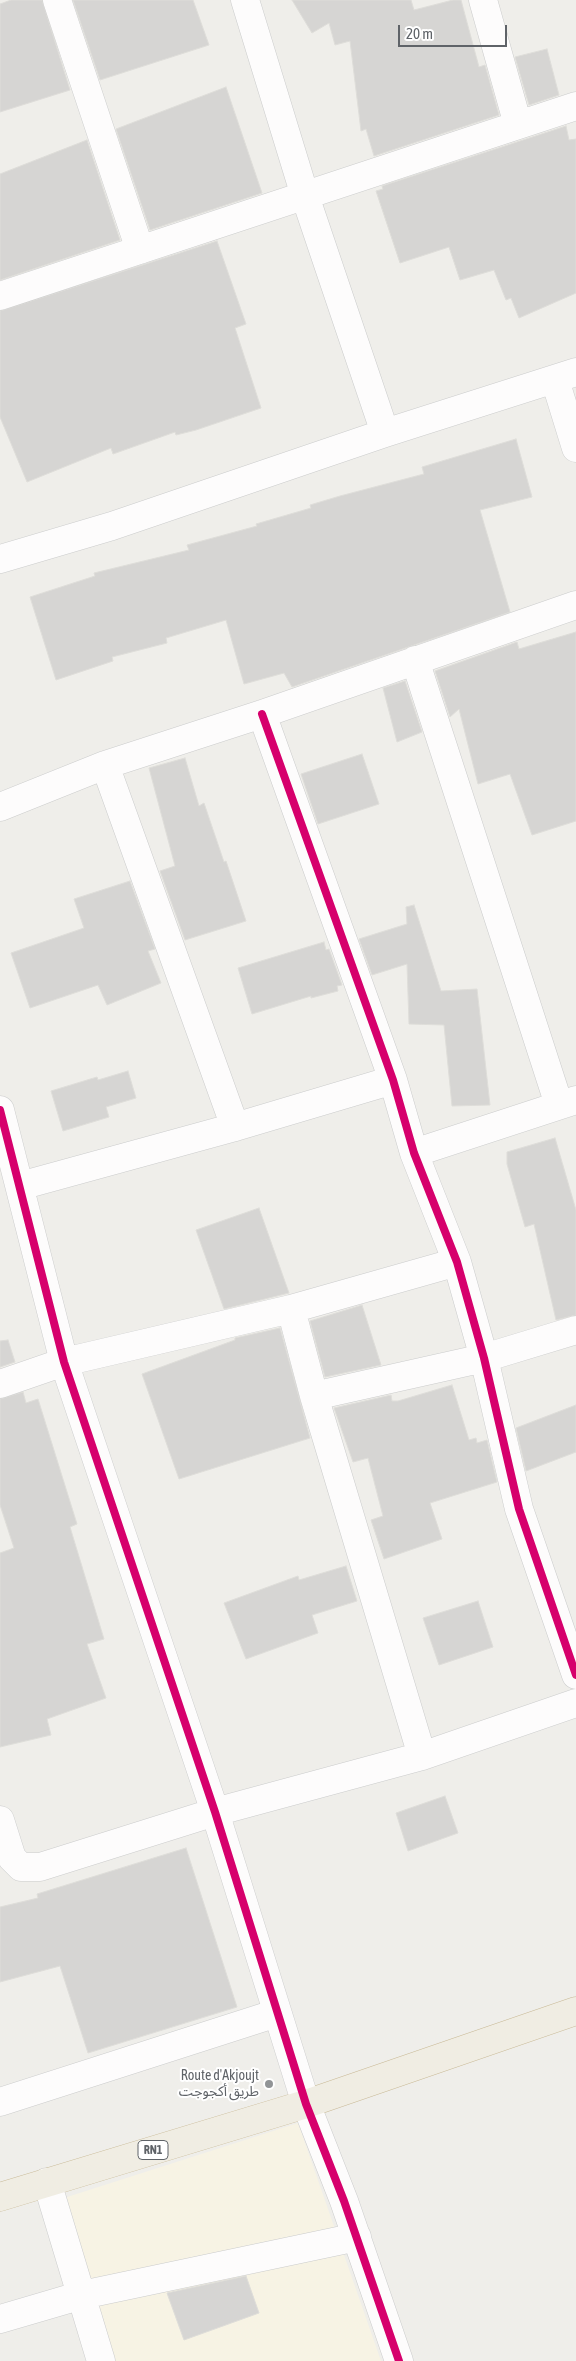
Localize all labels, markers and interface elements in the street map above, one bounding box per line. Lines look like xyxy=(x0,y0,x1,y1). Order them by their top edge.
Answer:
scale bar xyxy=(401,15,510,47)
text: 20 m xyxy=(406,25,433,42)
place label: Route d'Akjoujt طريق أكجوجت xyxy=(179,2068,259,2100)
marker: Route d'Akjoujt طريق أكجوجت xyxy=(263,2078,275,2090)
road number: RN1 xyxy=(138,2140,168,2160)

